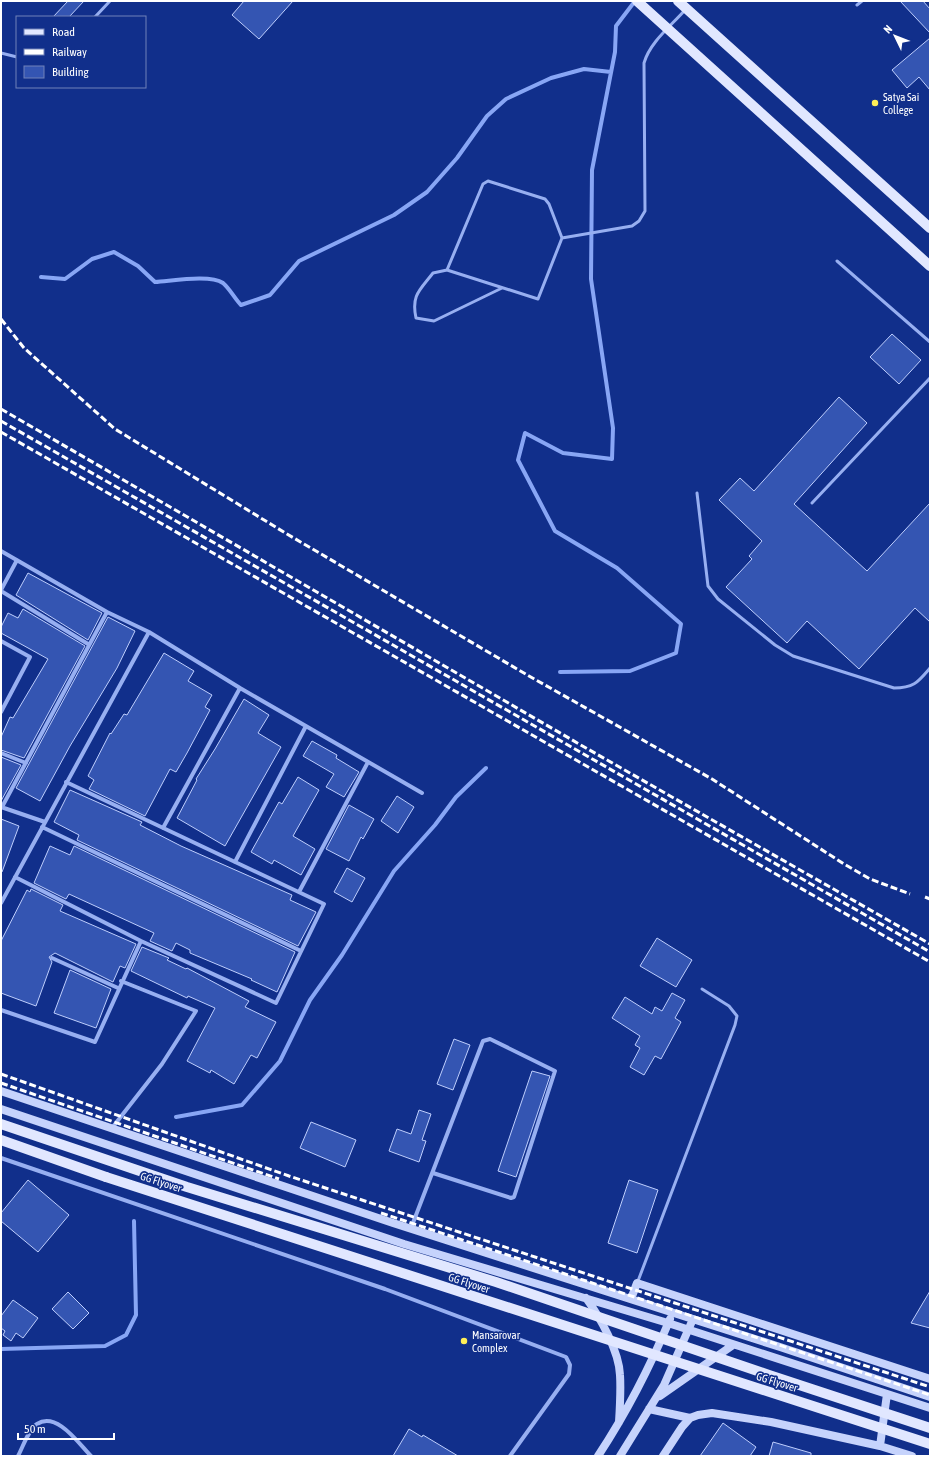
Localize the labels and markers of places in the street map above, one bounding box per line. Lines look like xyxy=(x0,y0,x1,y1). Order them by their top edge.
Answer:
place label: Satya Sai College xyxy=(883,91,919,116)
marker: Satya Sai College xyxy=(870,98,880,108)
place label: Mansarovar Complex xyxy=(472,1329,521,1354)
marker: Mansarovar Complex xyxy=(459,1336,469,1346)

